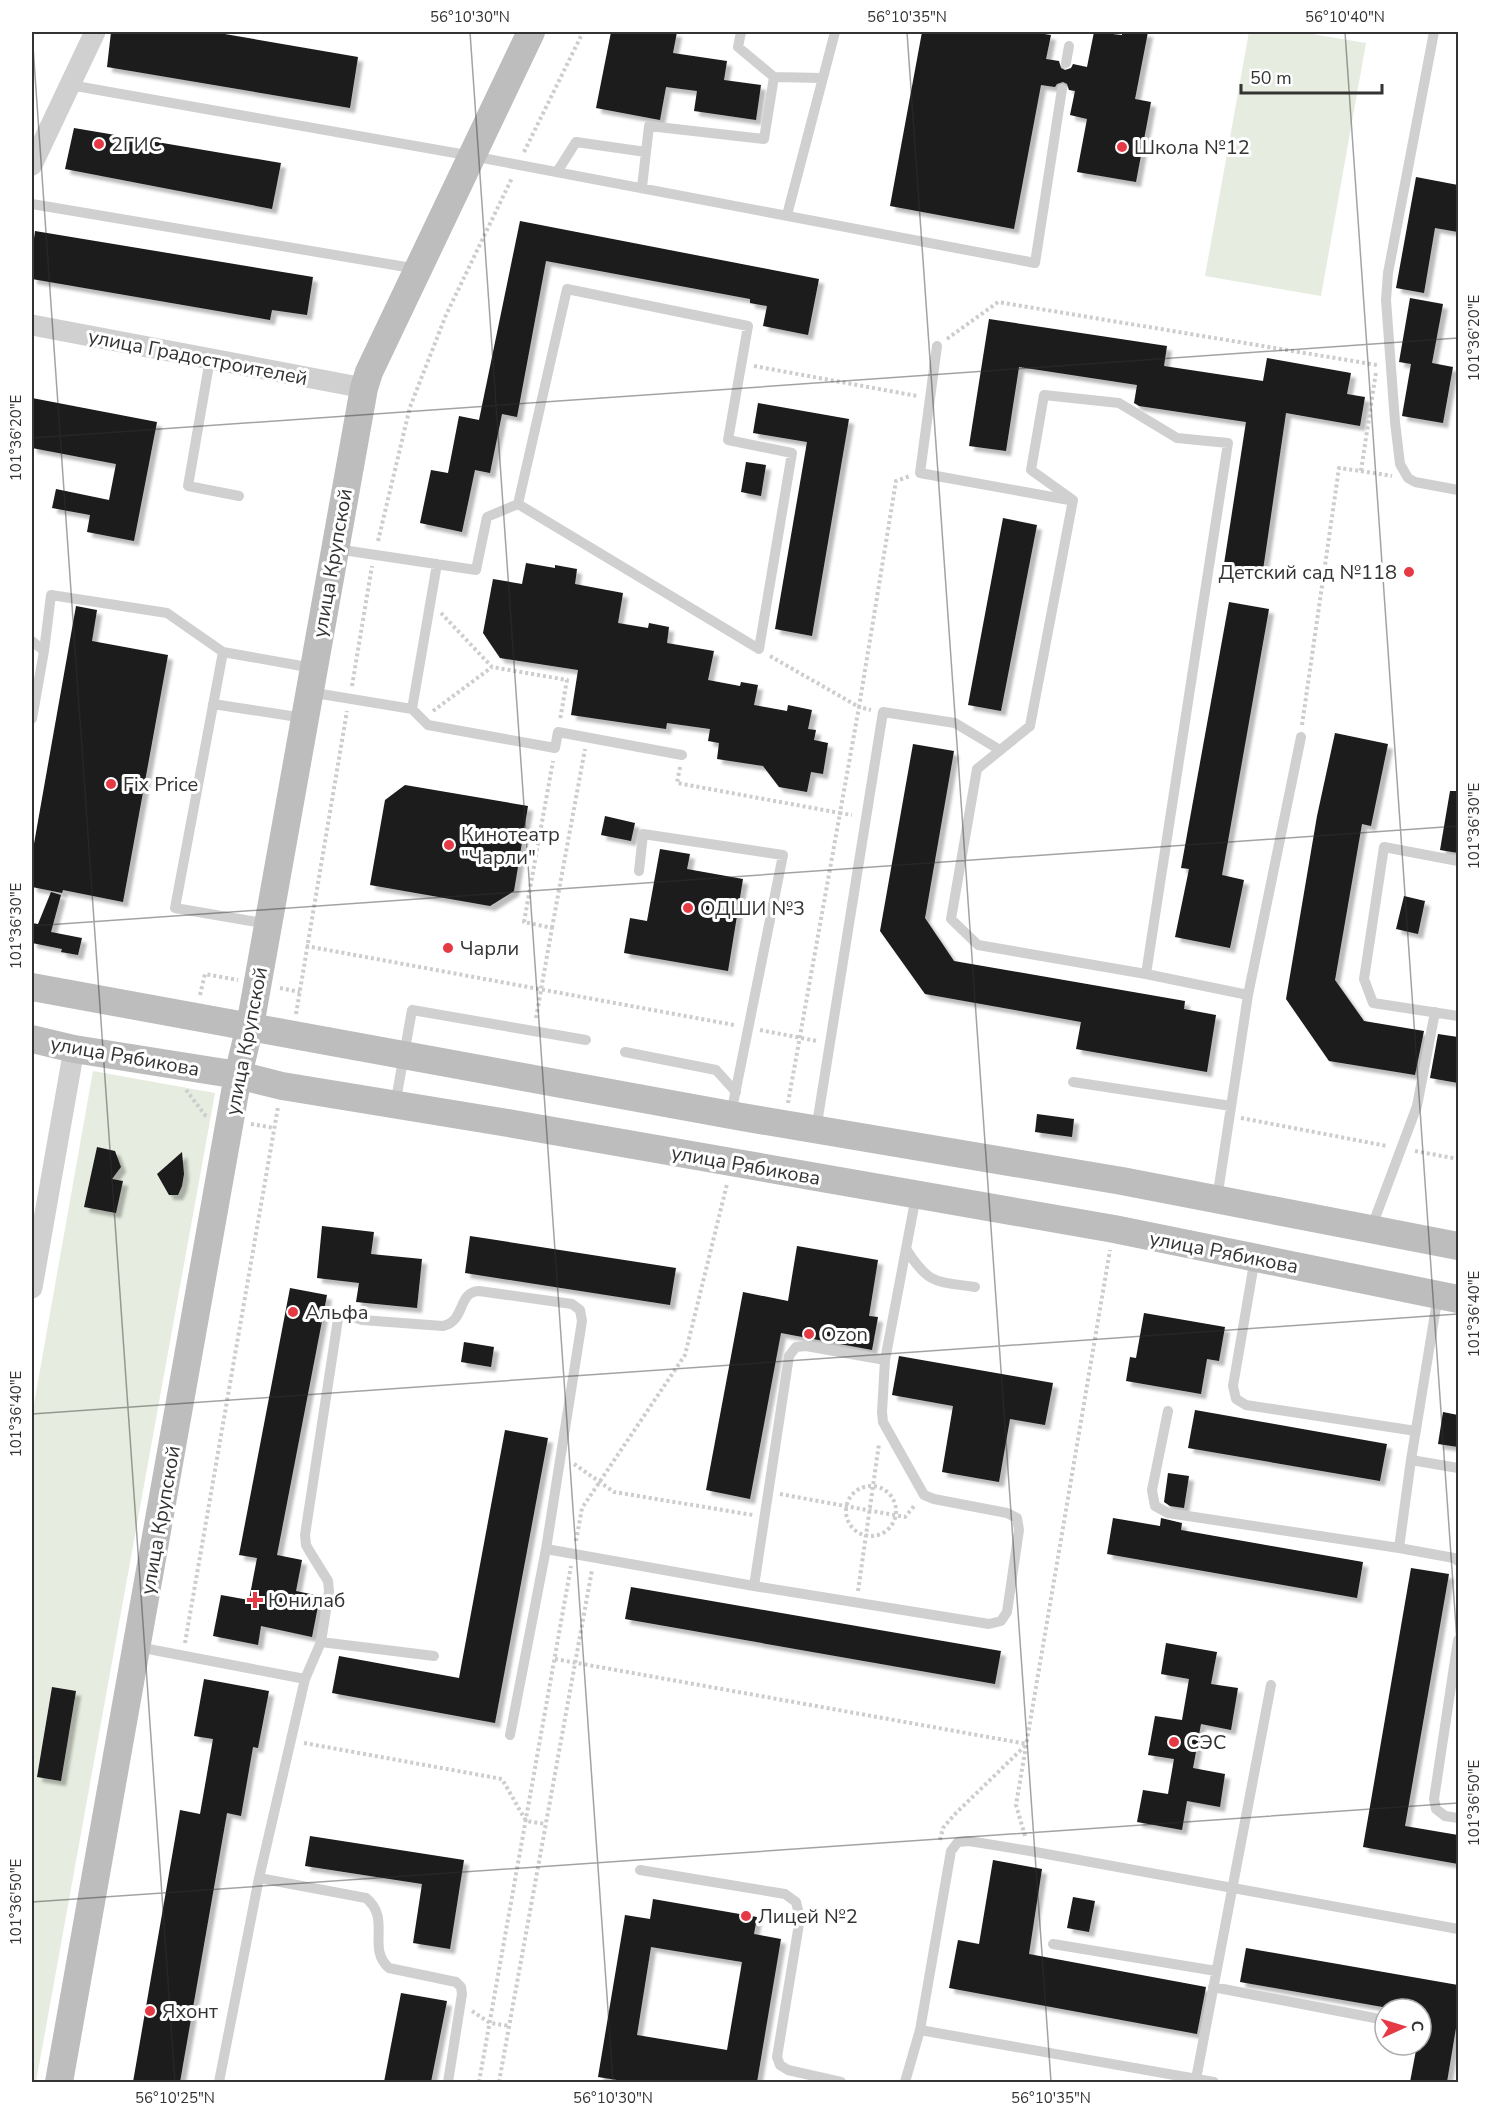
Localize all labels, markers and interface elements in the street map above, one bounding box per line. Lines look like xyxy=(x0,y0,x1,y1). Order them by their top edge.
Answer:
text: 56°10'30"N xyxy=(430,7,510,27)
text: 56°10'35"N xyxy=(867,7,947,27)
text: 56°10'40"N xyxy=(1305,7,1385,27)
scale bar xyxy=(1241,57,1382,95)
text: 50 m xyxy=(1250,66,1292,90)
place label: 2ГИС xyxy=(111,131,162,158)
place label: Школа №12 xyxy=(1134,134,1250,161)
marker: 2ГИС xyxy=(92,137,106,151)
marker: Школа №12 xyxy=(1115,140,1129,154)
text: 101°36'20"E xyxy=(1464,295,1484,381)
street label: улица Градостроителей xyxy=(86,323,310,392)
text: 101°36'20"E xyxy=(6,395,26,481)
street label: улица Крупской xyxy=(306,487,359,640)
place label: Детский сад №118 xyxy=(1218,559,1397,586)
marker: Детский сад №118 xyxy=(1402,565,1416,579)
place label: Fix Price xyxy=(123,771,198,798)
marker: Fix Price xyxy=(104,777,118,791)
text: 101°36'30"E xyxy=(1464,783,1484,869)
place label: Кинотеатр "Чарли" xyxy=(461,821,560,871)
marker: Кинотеатр "Чарли" xyxy=(442,838,456,852)
text: 101°36'30"E xyxy=(6,883,26,969)
place label: ОДШИ №3 xyxy=(700,895,805,922)
marker: ОДШИ №3 xyxy=(681,901,695,915)
place label: Чарли xyxy=(460,935,519,962)
marker: Чарли xyxy=(441,941,455,955)
street label: улица Крупской xyxy=(219,965,274,1118)
street label: улица Рябикова xyxy=(48,1030,202,1083)
street label: улица Рябикова xyxy=(669,1139,823,1192)
street label: улица Рябикова xyxy=(1147,1225,1301,1280)
text: 101°36'40"E xyxy=(1464,1271,1484,1357)
place label: Альфа xyxy=(305,1299,368,1326)
marker: Альфа xyxy=(286,1305,300,1319)
place label: Ozon xyxy=(821,1321,868,1348)
marker: Ozon xyxy=(802,1327,816,1341)
text: 101°36'40"E xyxy=(6,1371,26,1457)
street label: улица Крупской xyxy=(134,1444,187,1597)
place label: Юнилаб xyxy=(268,1587,345,1614)
marker: Юнилаб xyxy=(246,1591,264,1609)
place label: СЭС xyxy=(1186,1729,1226,1756)
marker: СЭС xyxy=(1167,1735,1181,1749)
text: 101°36'50"E xyxy=(1464,1760,1484,1846)
text: 101°36'50"E xyxy=(6,1859,26,1945)
place label: Лицей №2 xyxy=(758,1903,858,1930)
marker: Лицей №2 xyxy=(739,1909,753,1923)
north arrow xyxy=(1373,1997,1433,2057)
place label: Яхонт xyxy=(162,1998,218,2025)
marker: Яхонт xyxy=(143,2004,157,2018)
text: С xyxy=(1406,2020,1428,2032)
text: 56°10'25"N xyxy=(135,2088,215,2108)
text: 56°10'30"N xyxy=(573,2088,653,2108)
text: 56°10'35"N xyxy=(1011,2088,1091,2108)

